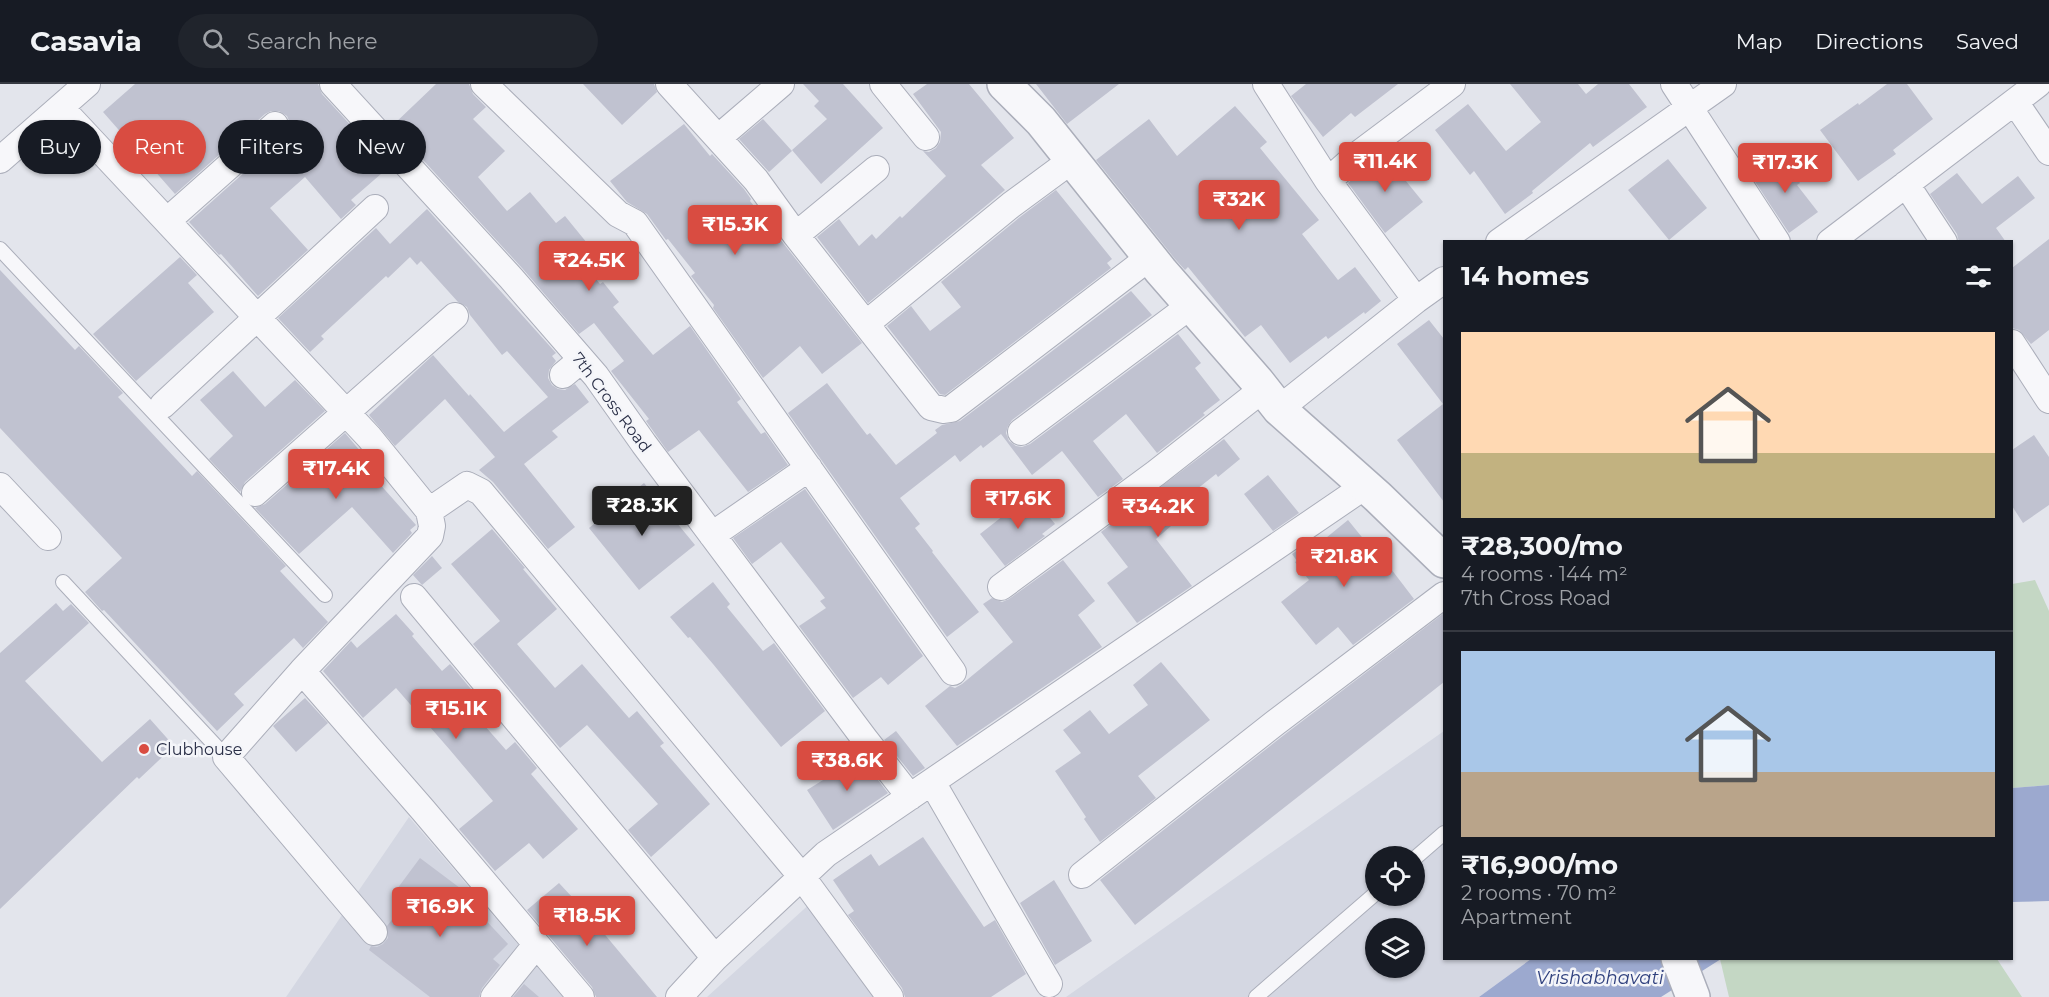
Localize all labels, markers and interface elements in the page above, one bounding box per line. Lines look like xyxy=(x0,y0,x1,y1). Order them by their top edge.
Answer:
search box xyxy=(178,14,598,68)
text: Casavia xyxy=(30,24,142,58)
icon: search xyxy=(199,25,232,58)
text: Search here xyxy=(247,28,378,55)
text: Map xyxy=(1736,29,1782,54)
text: Directions xyxy=(1815,29,1923,54)
text: Saved xyxy=(1956,29,2019,54)
chip: Buy xyxy=(18,120,101,174)
chip: Rent xyxy=(113,120,206,174)
chip: Filters xyxy=(218,120,324,174)
chip: New xyxy=(336,120,426,174)
pin: ₹11.4K xyxy=(1336,142,1434,193)
pin: ₹17.3K xyxy=(1736,143,1834,194)
text: ₹11.4K xyxy=(1353,149,1417,173)
text: ₹17.3K xyxy=(1752,150,1818,174)
pin: ₹32K xyxy=(1203,180,1275,231)
text: ₹32K xyxy=(1213,187,1265,211)
pin: ₹15.3K xyxy=(686,205,784,256)
text: ₹15.3K xyxy=(702,212,768,236)
pin: ₹24.5K xyxy=(540,241,638,292)
text: ₹24.5K xyxy=(553,248,625,272)
text: 14 homes xyxy=(1461,260,1589,292)
icon: filters xyxy=(1962,260,1995,293)
street label: 7th Cross Road xyxy=(568,349,655,456)
icon: home xyxy=(1674,371,1782,479)
pin: ₹17.4K xyxy=(287,449,385,500)
text: ₹17.4K xyxy=(302,456,370,480)
pin: ₹17.6K xyxy=(969,479,1067,530)
pin: ₹28.3K xyxy=(593,486,691,537)
text: ₹17.6K xyxy=(985,486,1051,510)
pin: ₹34.2K xyxy=(1109,487,1207,538)
text: ₹28.3K xyxy=(606,493,678,517)
text: ₹34.2K xyxy=(1122,494,1194,518)
text: ₹28,300/mo xyxy=(1461,530,1623,562)
pin: ₹21.8K xyxy=(1295,537,1393,588)
text: ₹21.8K xyxy=(1310,544,1378,568)
text: 4 rooms · 144 m² xyxy=(1461,562,1628,586)
text: 7th Cross Road xyxy=(1461,586,1611,610)
pin: ₹15.1K xyxy=(407,689,505,740)
icon: home xyxy=(1674,690,1782,798)
text: ₹15.1K xyxy=(425,696,487,720)
place label: Clubhouse xyxy=(156,740,242,759)
pin: ₹38.6K xyxy=(798,741,896,792)
marker: Clubhouse xyxy=(137,742,151,756)
text: ₹38.6K xyxy=(811,748,883,772)
map controls xyxy=(1365,846,1425,978)
button: locate xyxy=(1365,846,1425,906)
text: ₹16,900/mo xyxy=(1461,849,1618,881)
text: 2 rooms · 70 m² xyxy=(1461,881,1617,905)
pin: ₹16.9K xyxy=(391,887,489,938)
text: ₹16.9K xyxy=(406,894,474,918)
pin: ₹18.5K xyxy=(538,896,636,947)
text: ₹18.5K xyxy=(553,903,621,927)
text: Apartment xyxy=(1461,905,1572,929)
button: layers xyxy=(1365,918,1425,978)
water label: Vrishabhavati xyxy=(1536,967,1664,989)

